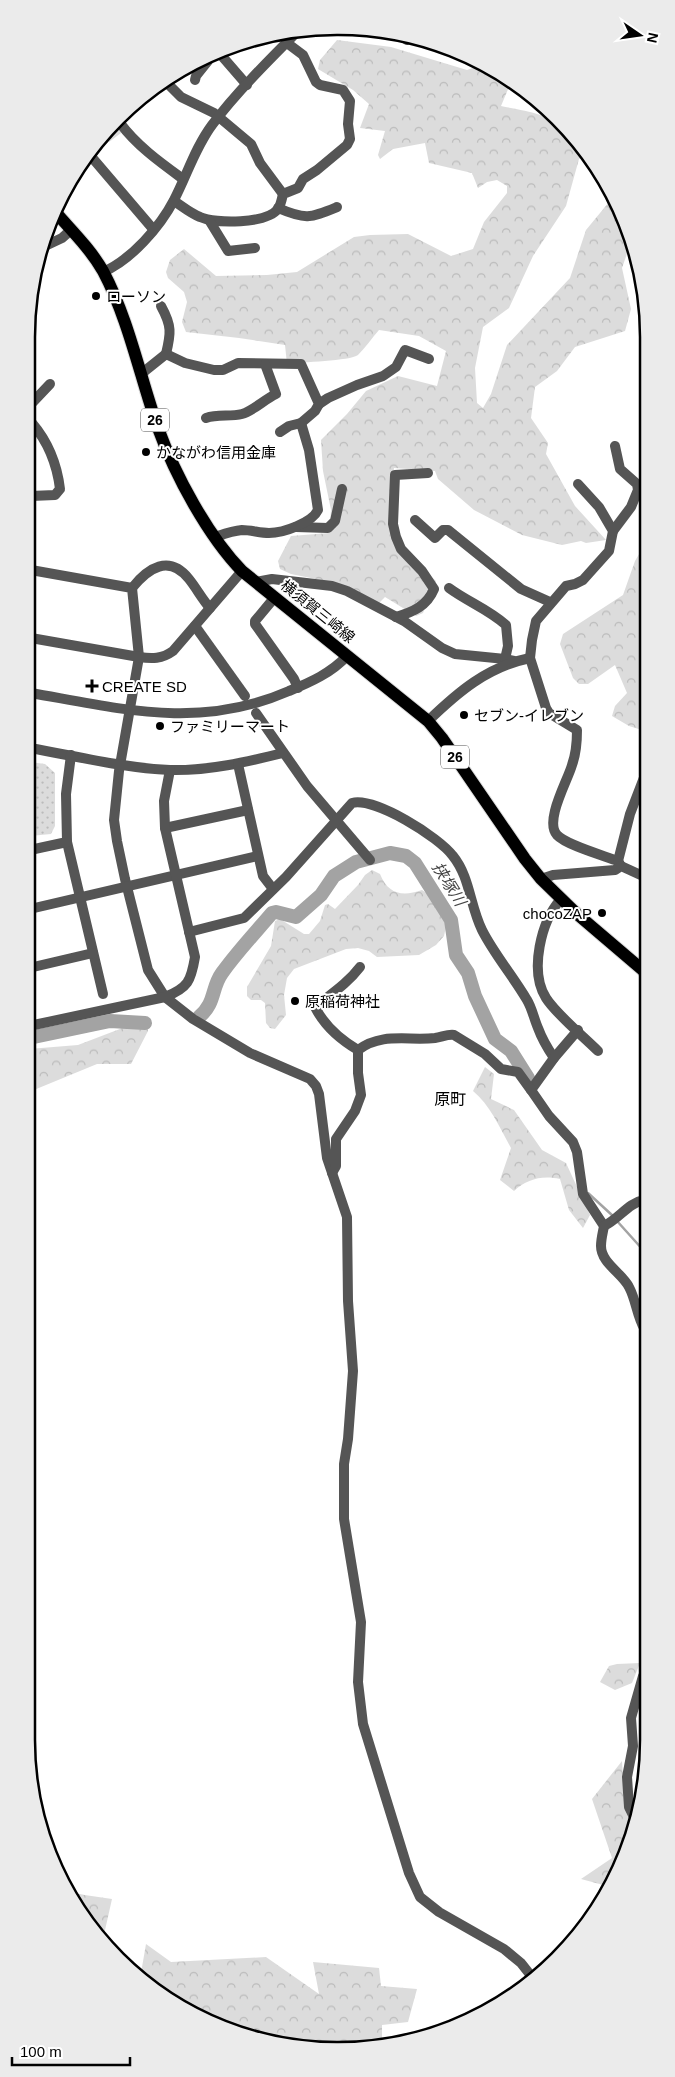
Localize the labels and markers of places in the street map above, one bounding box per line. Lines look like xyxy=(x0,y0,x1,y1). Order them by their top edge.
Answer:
place label: ローソン xyxy=(106,288,166,305)
marker: ローソン xyxy=(90,290,102,302)
place label: かながわ信用金庫 xyxy=(156,444,276,461)
marker: かながわ信用金庫 xyxy=(140,446,152,458)
place label: CREATE SD xyxy=(102,678,187,695)
marker: CREATE SD xyxy=(86,680,98,692)
place label: セブン-イレブン xyxy=(474,707,584,724)
marker: セブン-イレブン xyxy=(458,709,470,721)
place label: ファミリーマート xyxy=(170,718,290,735)
marker: ファミリーマート xyxy=(154,720,166,732)
place label: chocoZAP xyxy=(523,905,592,922)
marker: chocoZAP xyxy=(596,907,608,919)
place label: 原稲荷神社 xyxy=(305,993,380,1010)
marker: 原稲荷神社 xyxy=(289,995,301,1007)

